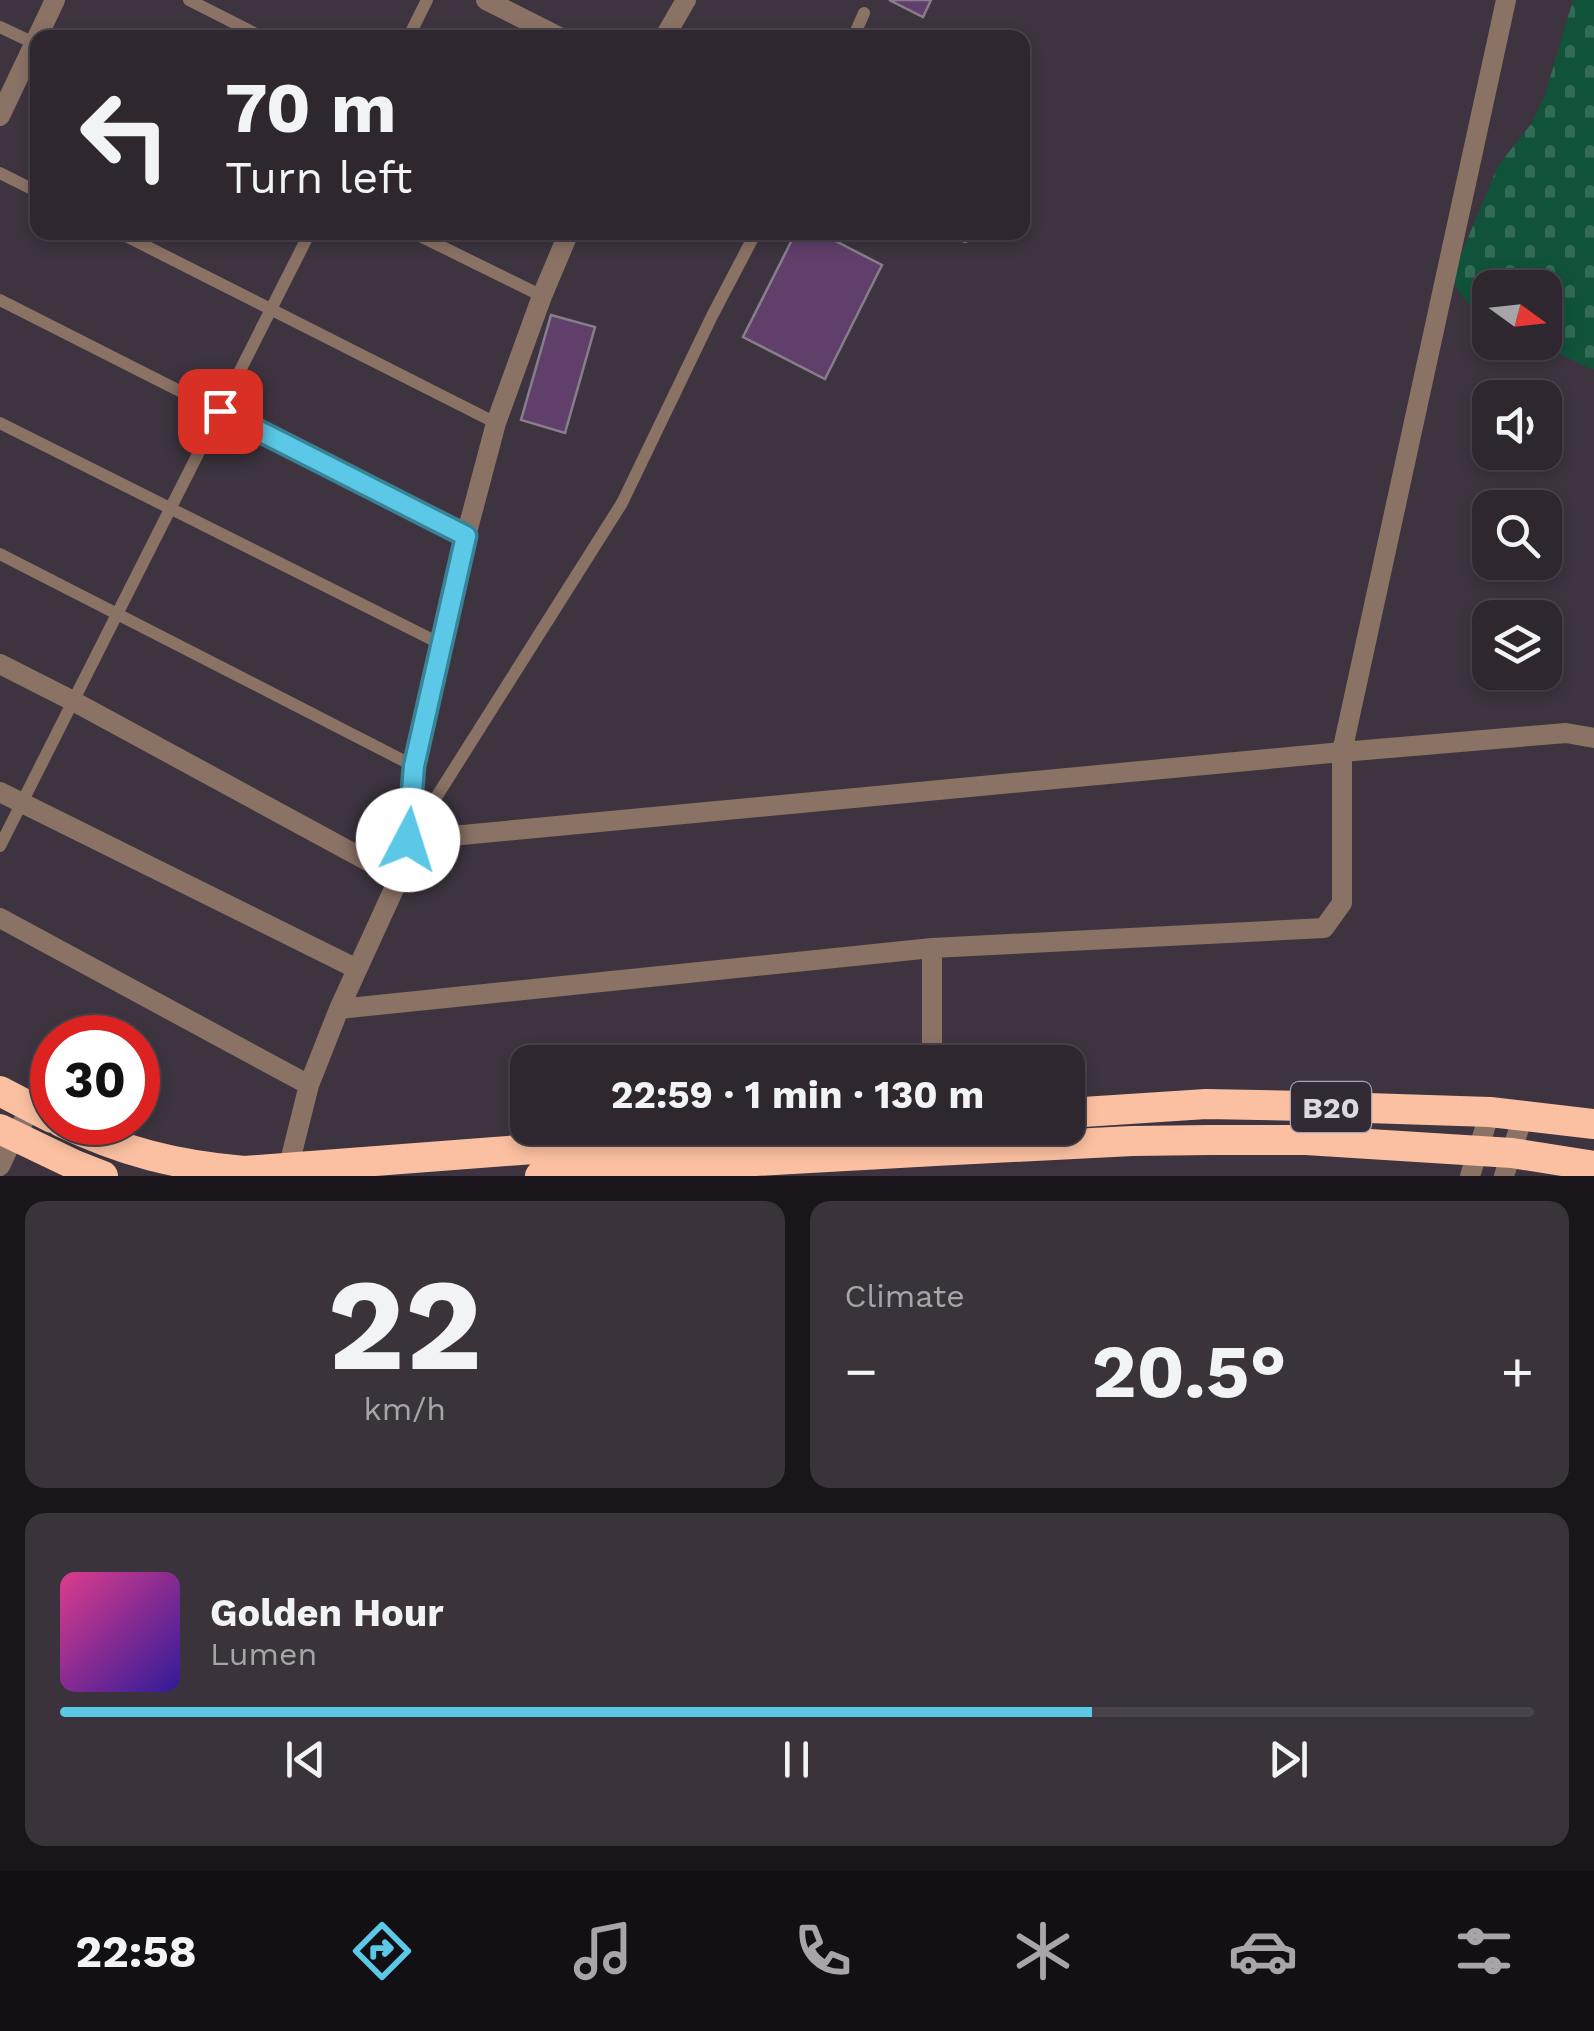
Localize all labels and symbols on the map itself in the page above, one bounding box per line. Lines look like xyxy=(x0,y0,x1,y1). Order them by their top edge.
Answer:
north arrow xyxy=(1472,270,1562,360)
pin xyxy=(178,369,263,454)
position arrow xyxy=(356,788,460,892)
speed limit sign: 30 xyxy=(30,1015,160,1145)
road number: B20 xyxy=(1291,1082,1371,1132)

